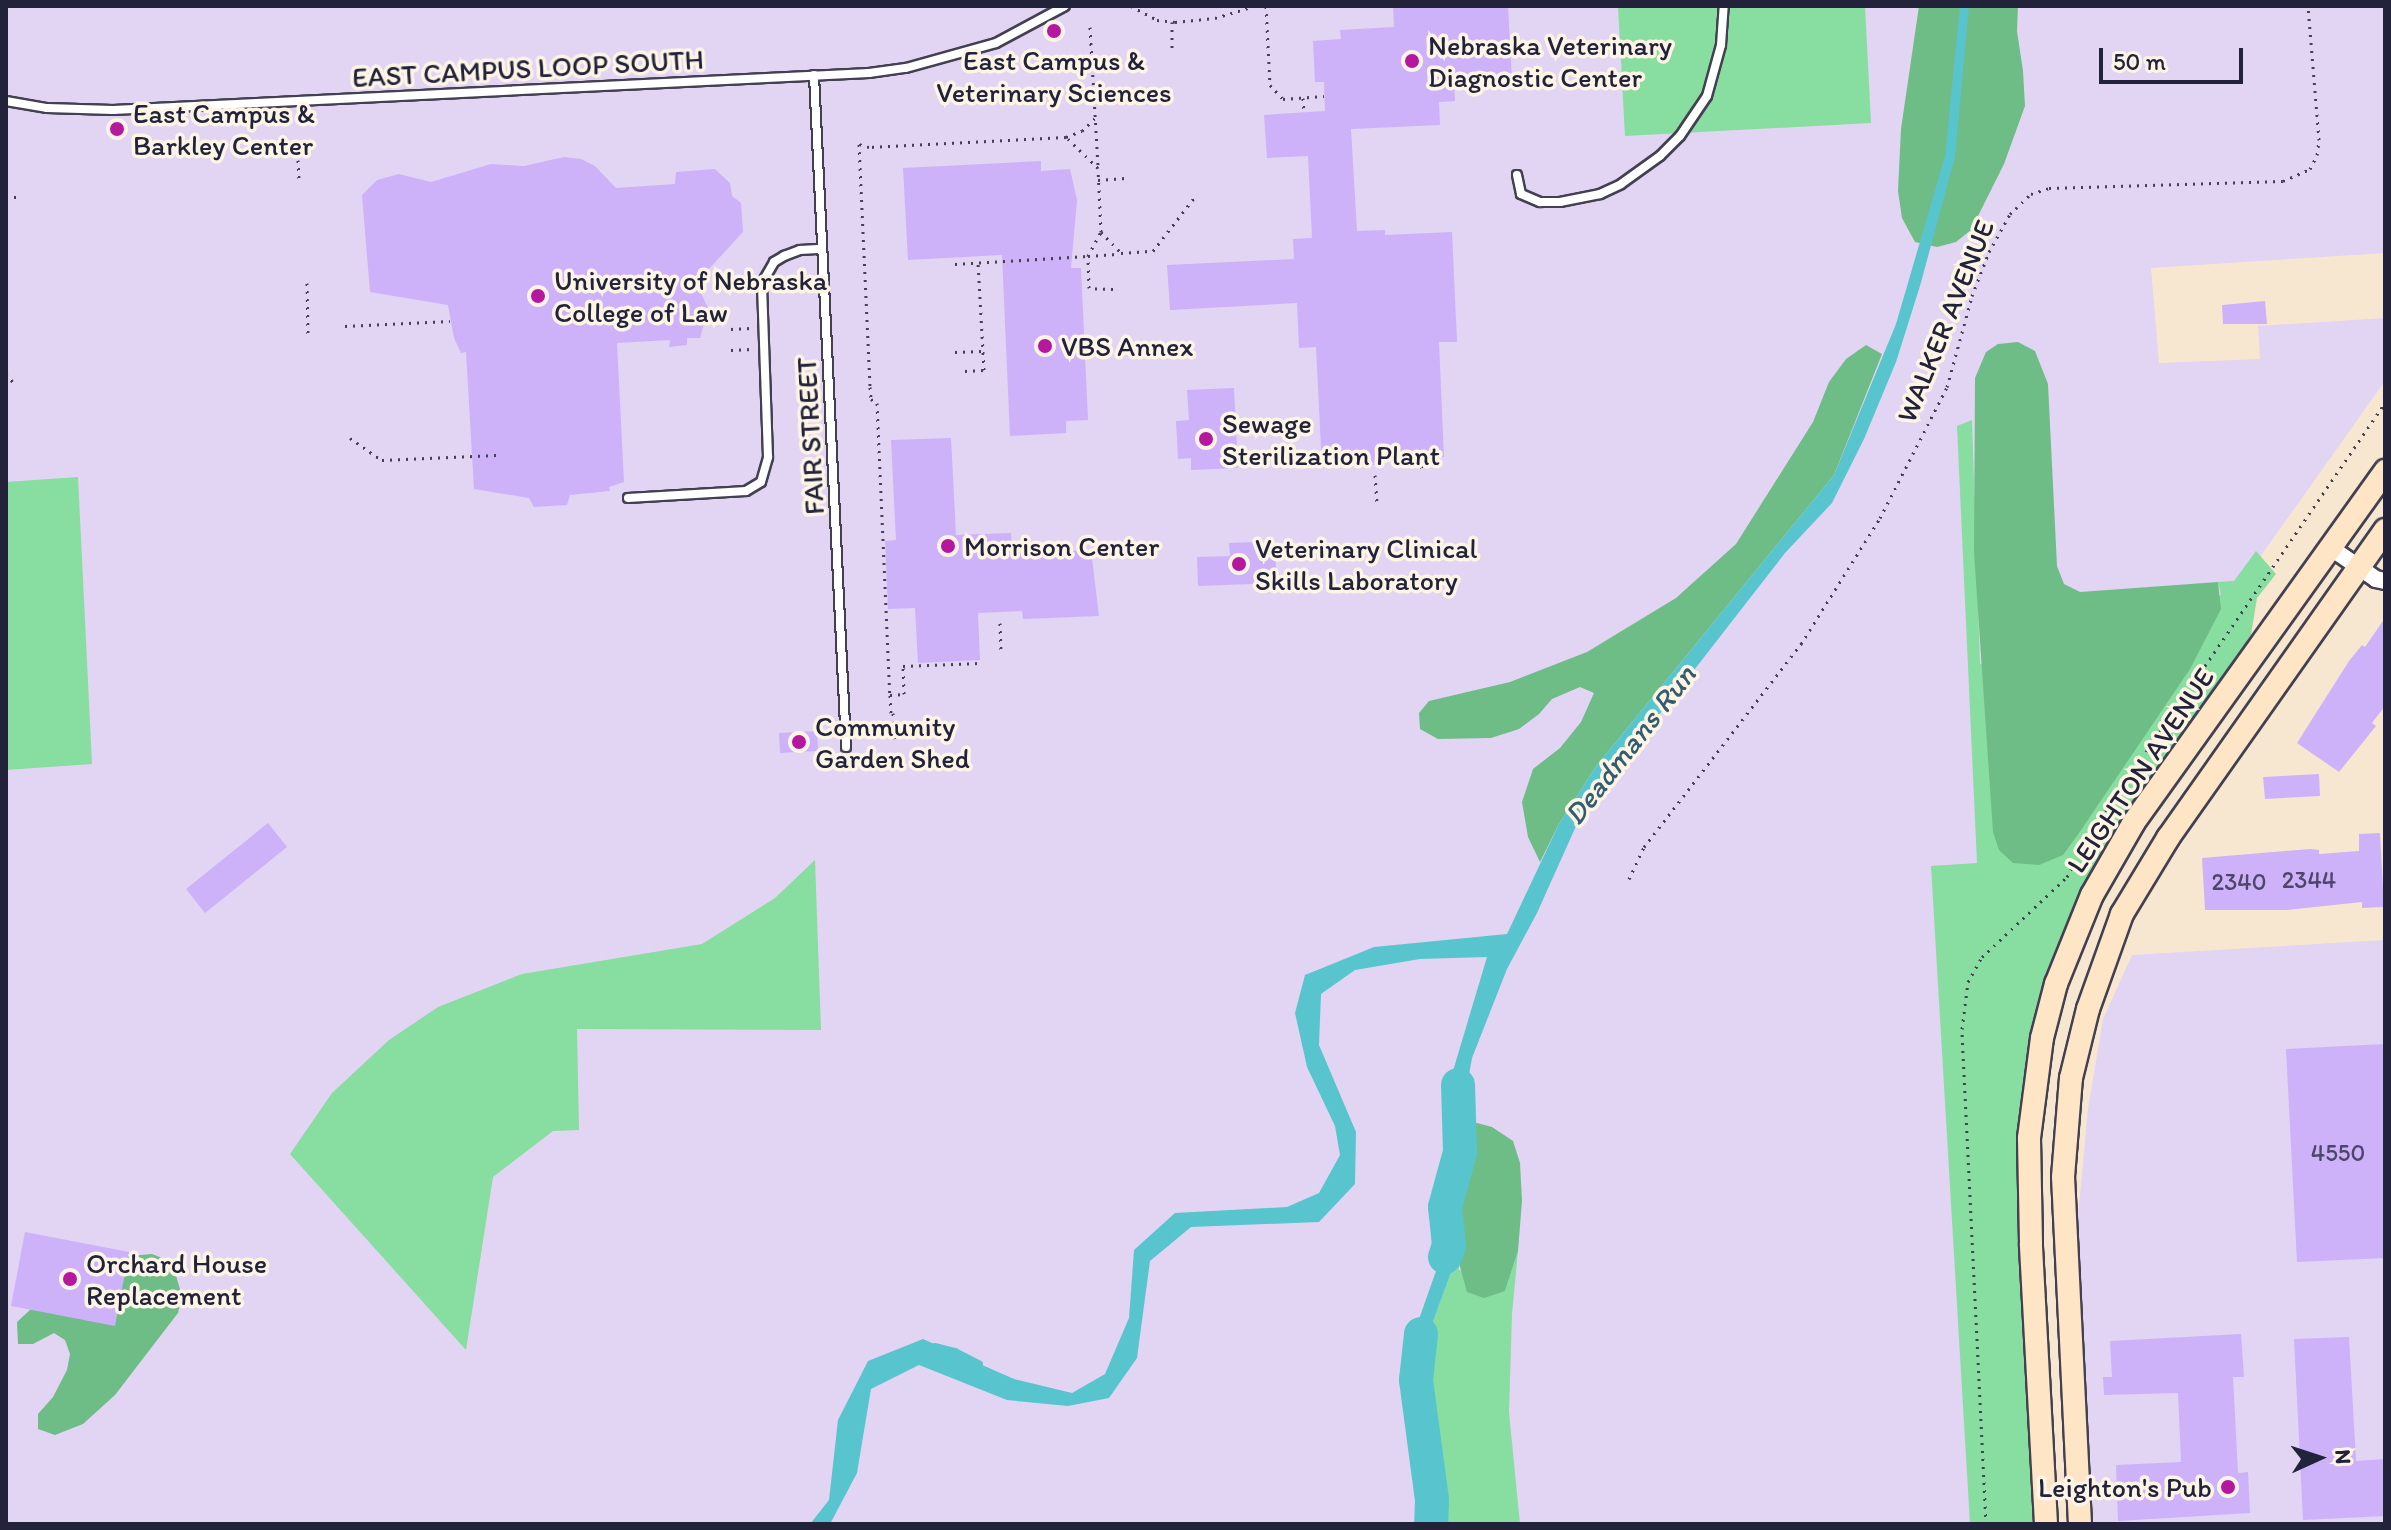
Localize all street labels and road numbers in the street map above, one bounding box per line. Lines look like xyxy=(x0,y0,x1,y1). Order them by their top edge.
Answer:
street label: EAST CAMPUS LOOP SOUTH xyxy=(351,42,705,94)
street label: WALKER AVENUE xyxy=(1889,215,2001,427)
street label: FAIR STREET xyxy=(789,356,831,516)
street label: LEIGHTON AVENUE xyxy=(2059,662,2221,878)

